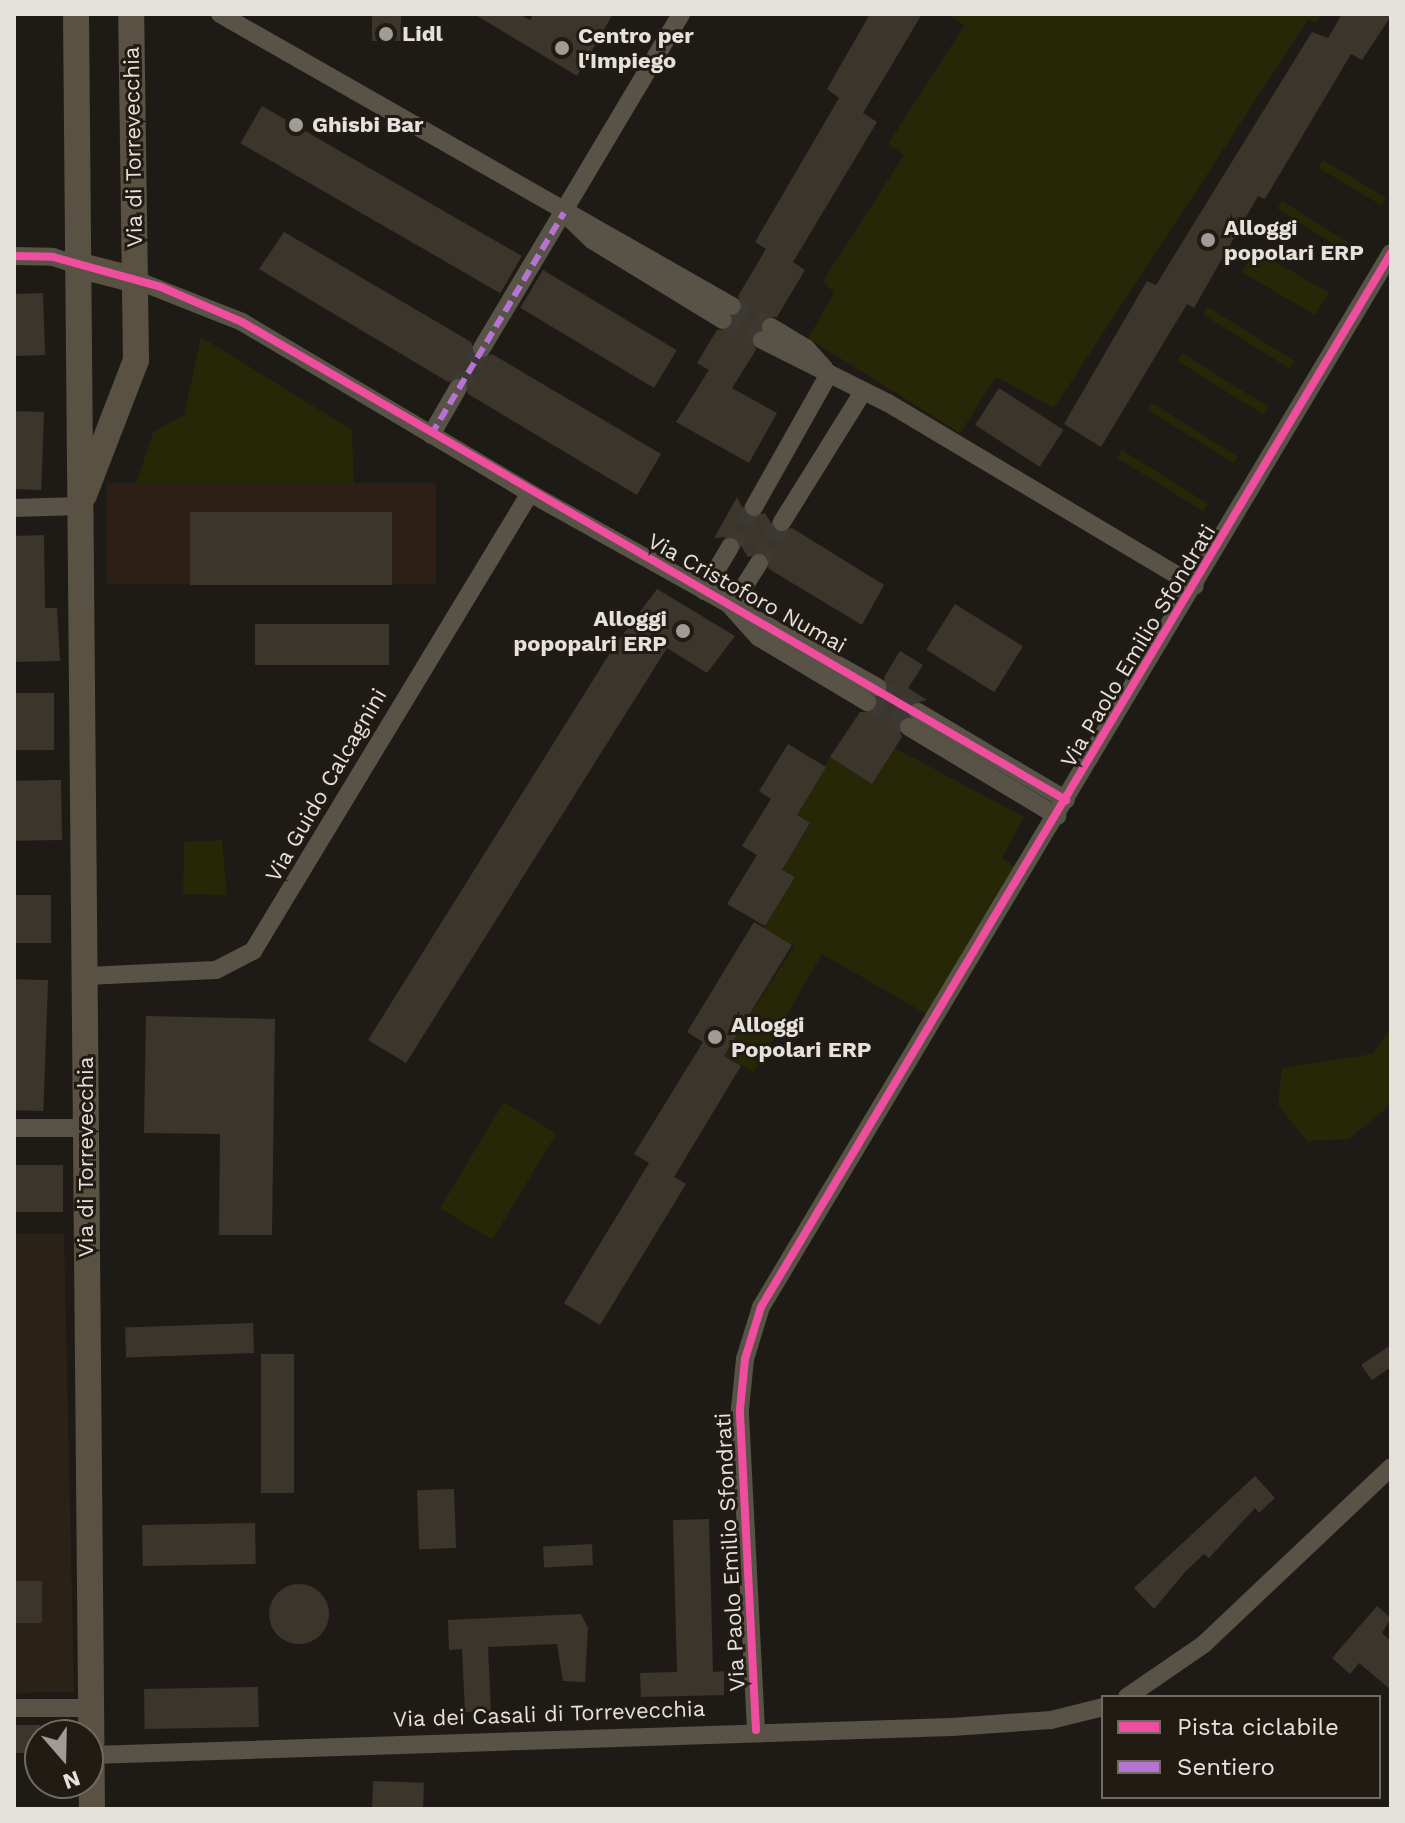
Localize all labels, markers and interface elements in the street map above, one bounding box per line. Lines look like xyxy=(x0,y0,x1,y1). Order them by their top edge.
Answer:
place label: Lidl xyxy=(402,21,443,47)
place label: Centro per l'Impiego xyxy=(578,22,694,74)
marker: Lidl xyxy=(377,25,395,43)
marker: Centro per l'Impiego xyxy=(553,39,571,57)
street label: Via di Torrevecchia xyxy=(118,46,148,248)
place label: Ghisbi Bar xyxy=(312,112,423,138)
marker: Ghisbi Bar xyxy=(287,116,305,134)
place label: Alloggi popolari ERP xyxy=(1224,214,1364,266)
marker: Alloggi popolari ERP xyxy=(1199,231,1217,249)
street label: Via Paolo Emilio Sfondrati xyxy=(1055,519,1221,773)
street label: Via Cristoforo Numai xyxy=(643,527,851,659)
place label: Alloggi popopalri ERP xyxy=(514,605,667,656)
marker: Alloggi popopalri ERP xyxy=(674,622,692,640)
street label: Via Guido Calcagnini xyxy=(260,683,392,887)
place label: Alloggi Popolari ERP xyxy=(731,1011,871,1062)
marker: Alloggi Popolari ERP xyxy=(706,1028,724,1046)
street label: Via di Torrevecchia xyxy=(73,1056,99,1258)
street label: Via Paolo Emilio Sfondrati xyxy=(710,1412,750,1692)
street label: Via dei Casali di Torrevecchia xyxy=(392,1695,706,1733)
legend xyxy=(1101,1695,1381,1799)
text: Pista ciclabile xyxy=(1177,1713,1339,1741)
north arrow xyxy=(24,1719,104,1799)
text: Sentiero xyxy=(1177,1753,1275,1781)
text: N xyxy=(60,1766,84,1795)

